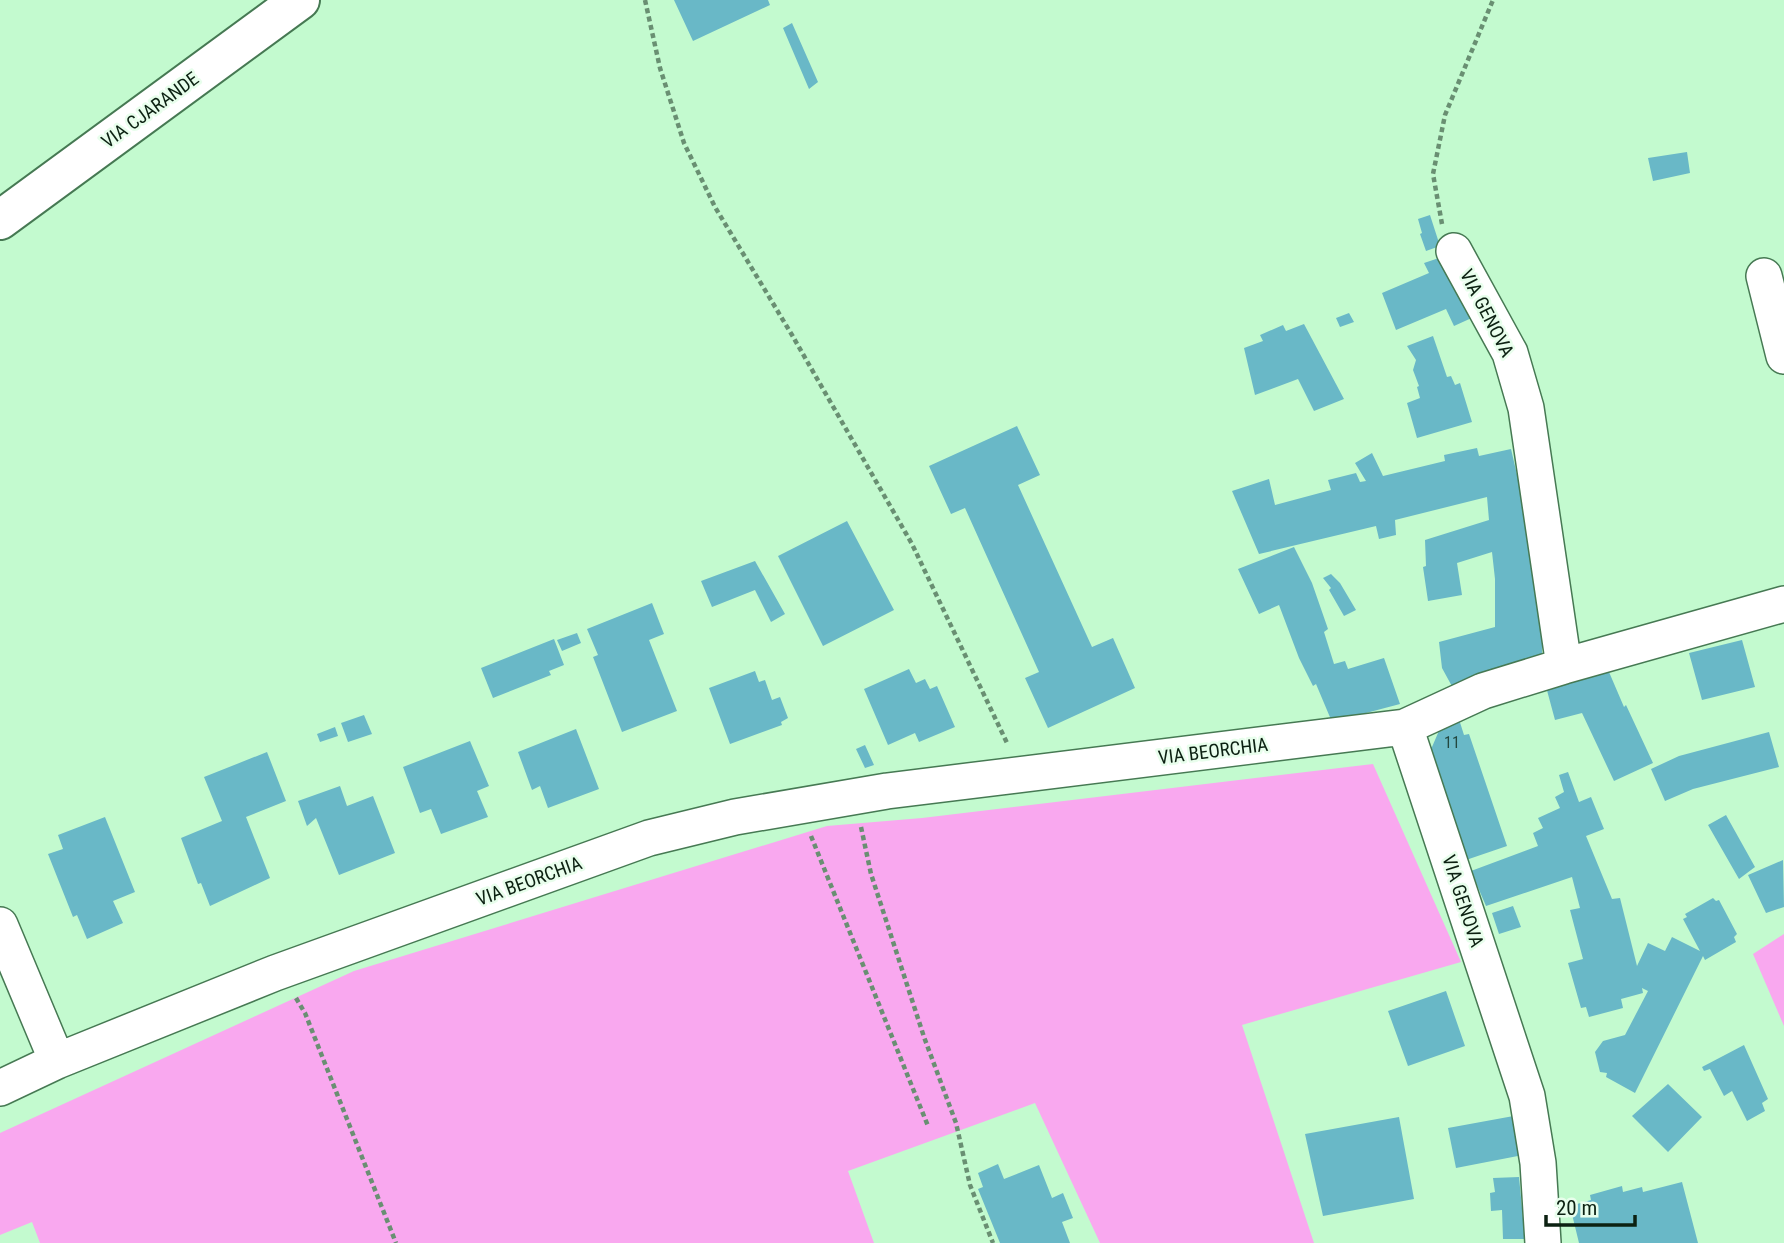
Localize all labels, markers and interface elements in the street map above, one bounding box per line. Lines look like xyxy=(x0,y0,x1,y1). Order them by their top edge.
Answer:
street label: VIA CJARANDE xyxy=(97,67,203,153)
street label: VIA GENOVA xyxy=(1455,265,1519,361)
street label: VIA BEORCHIA xyxy=(1157,733,1269,769)
house number: 11 xyxy=(1444,733,1460,752)
street label: VIA BEORCHIA xyxy=(473,851,585,911)
street label: VIA GENOVA xyxy=(1437,852,1489,950)
scale bar xyxy=(1546,1184,1635,1228)
text: 20 m xyxy=(1556,1196,1597,1220)

